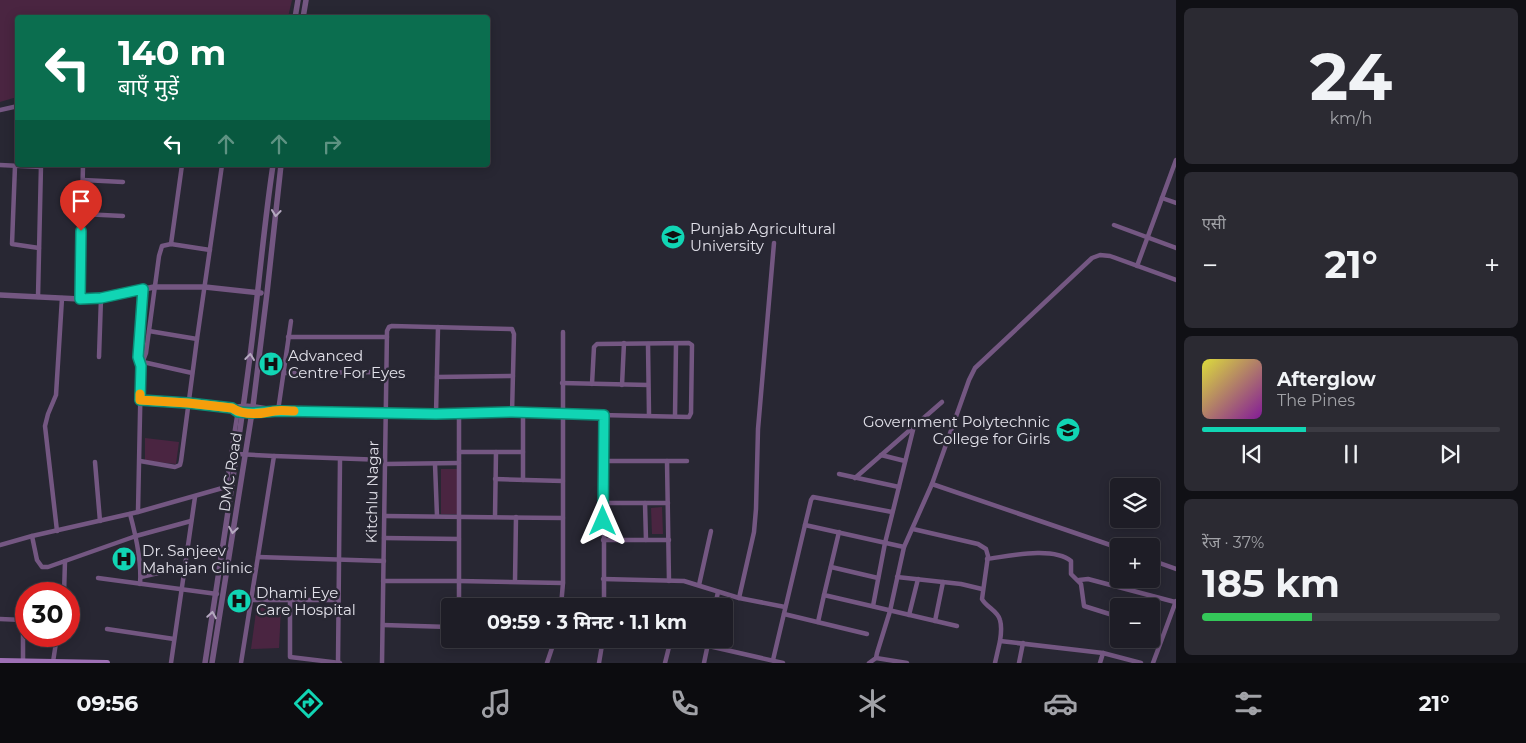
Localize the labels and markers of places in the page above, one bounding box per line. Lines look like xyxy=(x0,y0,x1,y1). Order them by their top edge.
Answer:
pin xyxy=(60,180,102,231)
place label: Punjab Agricultural University xyxy=(690,219,836,255)
school or university icon: Punjab Agricultural University xyxy=(660,224,686,250)
place label: Advanced Centre For Eyes xyxy=(288,346,405,382)
hospital icon: Advanced Centre For Eyes xyxy=(258,351,284,377)
place label: Government Polytechnic College for Girls xyxy=(863,412,1050,448)
school or university icon: Government Polytechnic College for Girls xyxy=(1055,417,1081,443)
place label: Dr. Sanjeev Mahajan Clinic xyxy=(142,541,253,577)
hospital icon: Dr. Sanjeev Mahajan Clinic xyxy=(111,546,137,572)
place label: Dhami Eye Care Hospital xyxy=(256,583,356,619)
hospital icon: Dhami Eye Care Hospital xyxy=(226,588,252,614)

